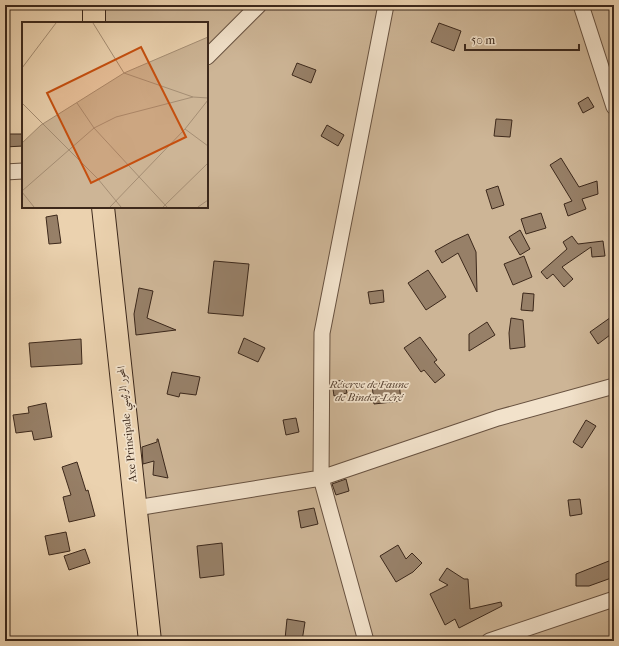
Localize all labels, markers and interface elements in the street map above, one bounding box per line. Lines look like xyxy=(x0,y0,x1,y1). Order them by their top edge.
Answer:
inset map xyxy=(22,22,208,208)
scale bar xyxy=(465,26,579,52)
text: 50 m xyxy=(471,33,495,47)
street label: Axe Principale المحور الرئيسي xyxy=(114,365,144,484)
park label: Réserve de Faune de Binder-Léré xyxy=(328,378,409,404)

